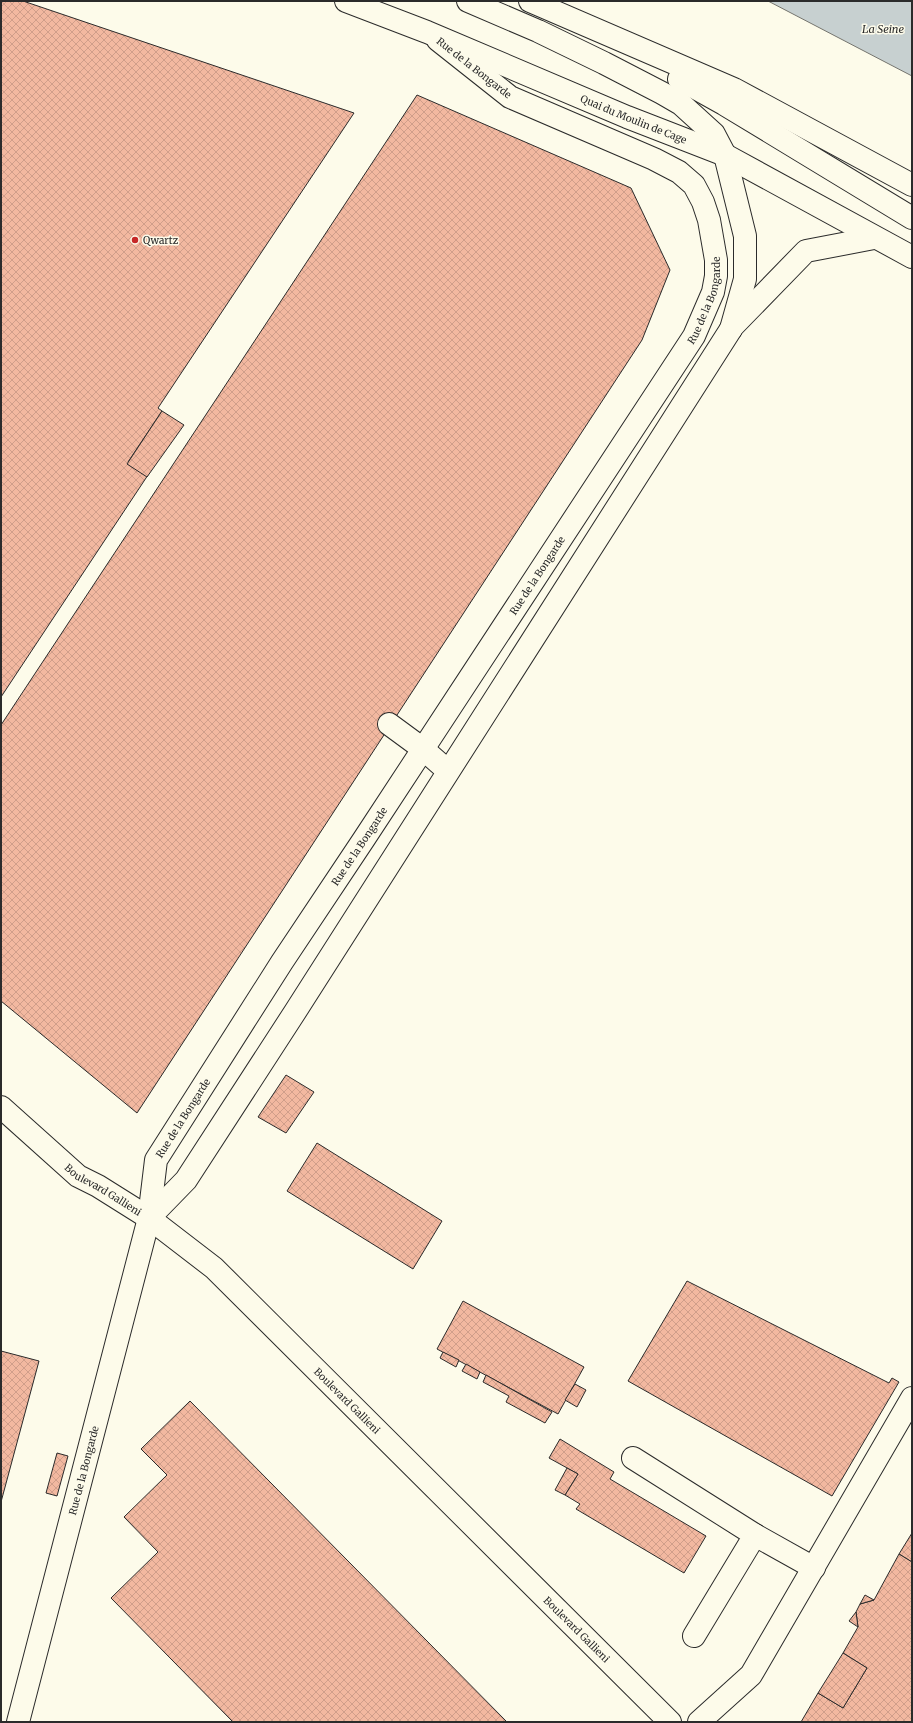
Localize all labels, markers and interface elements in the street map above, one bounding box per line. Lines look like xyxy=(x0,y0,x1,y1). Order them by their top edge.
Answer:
water label: La Seine xyxy=(862,22,904,36)
street label: Rue de la Bongarde xyxy=(434,35,514,101)
street label: Quai du Moulin de Cage xyxy=(579,92,689,146)
place label: Qwartz xyxy=(143,234,179,247)
marker: Qwartz xyxy=(130,235,140,245)
street label: Rue de la Bongarde xyxy=(684,256,723,346)
street label: Rue de la Bongarde xyxy=(506,534,567,617)
street label: Rue de la Bongarde xyxy=(328,804,390,888)
street label: Rue de la Bongarde xyxy=(153,1076,213,1160)
street label: Boulevard Gallieni xyxy=(62,1161,144,1218)
street label: Boulevard Gallieni xyxy=(311,1365,383,1436)
street label: Rue de la Bongarde xyxy=(66,1424,101,1516)
street label: Boulevard Gallieni xyxy=(541,1594,613,1665)

